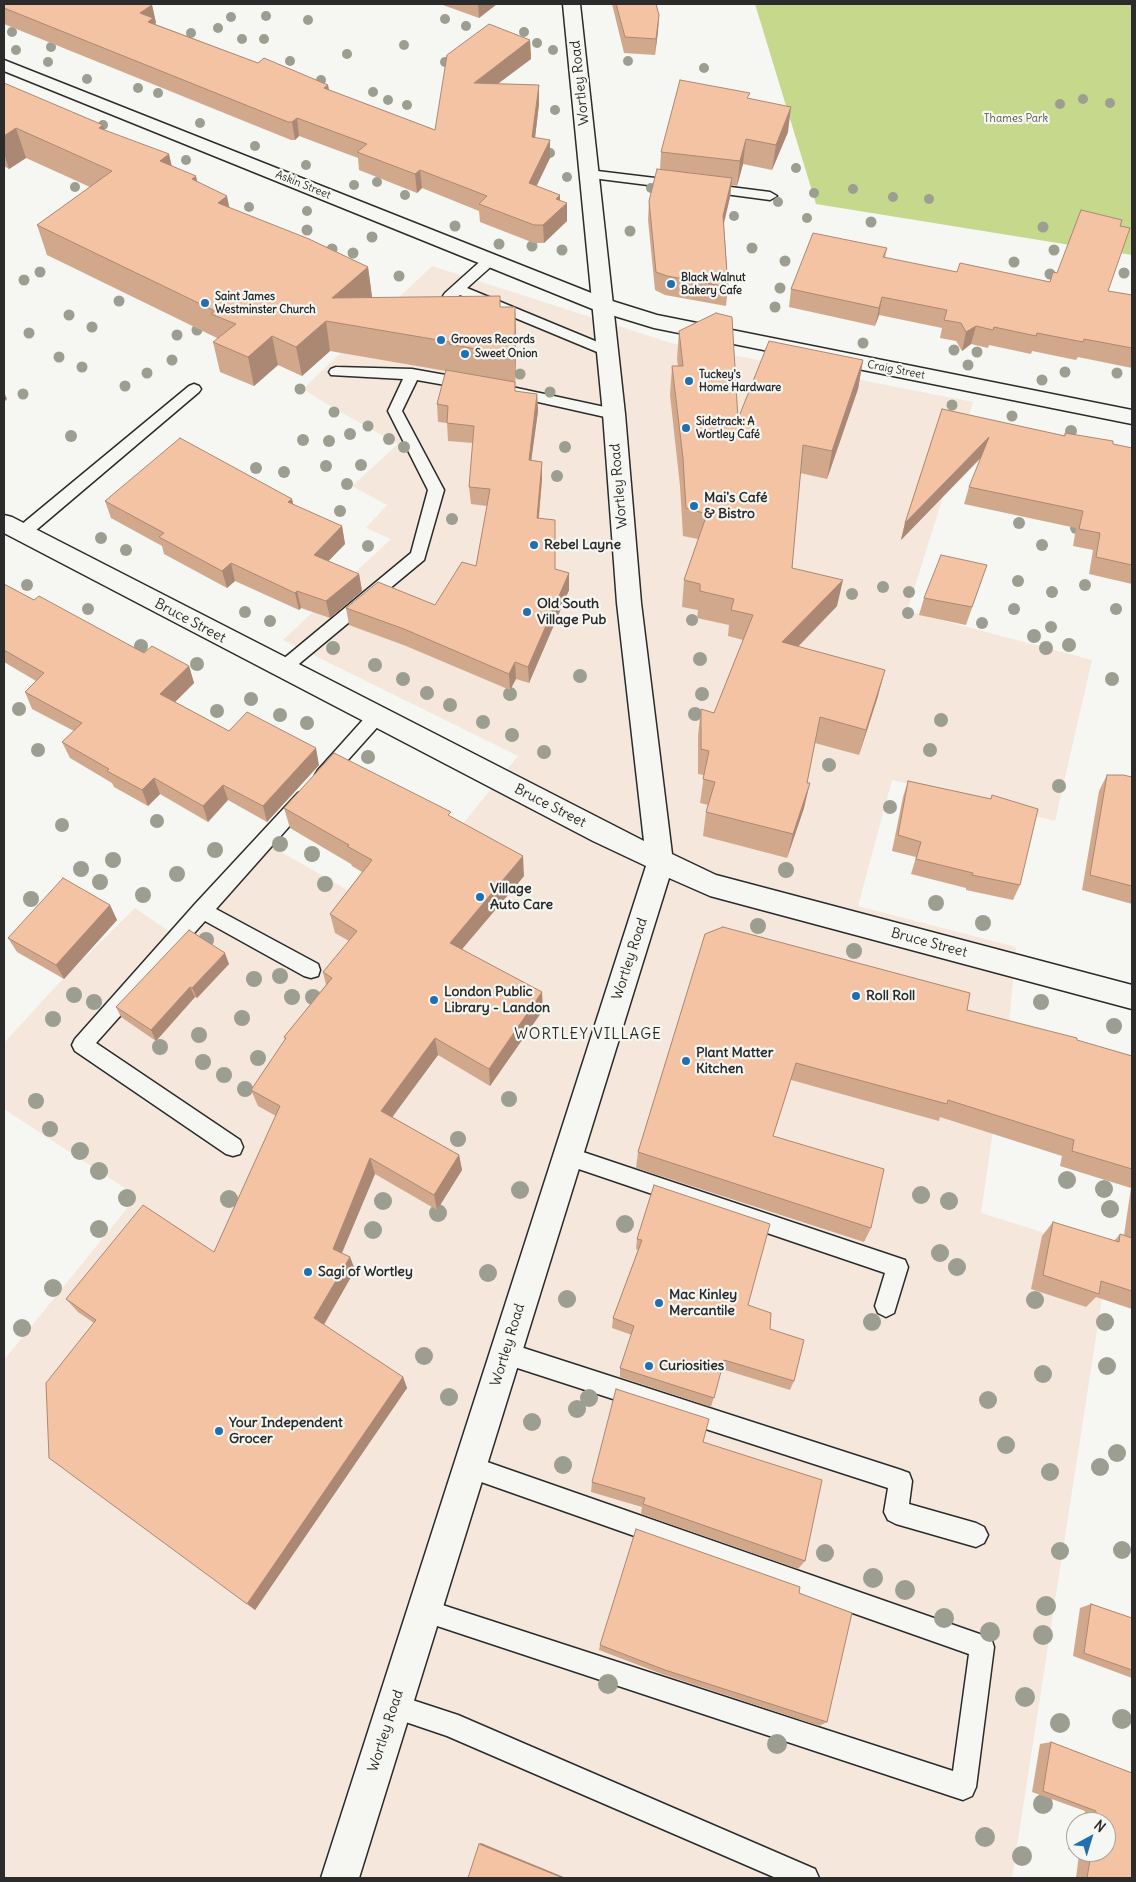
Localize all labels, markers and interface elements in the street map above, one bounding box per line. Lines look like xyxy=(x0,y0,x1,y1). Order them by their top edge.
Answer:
street label: Wortley Road xyxy=(567,40,593,126)
park label: Thames Park xyxy=(984,112,1048,126)
street label: Askin Street xyxy=(273,168,333,202)
place label: Black Walnut Bakery Cafe xyxy=(681,271,746,297)
marker: Black Walnut Bakery Cafe xyxy=(665,278,677,290)
place label: Saint James Westminster Church xyxy=(215,290,316,316)
marker: Saint James Westminster Church xyxy=(199,297,211,309)
place label: Grooves Records xyxy=(451,333,535,347)
marker: Grooves Records xyxy=(435,334,447,346)
place label: Sweet Onion xyxy=(475,347,538,361)
marker: Sweet Onion xyxy=(459,348,471,360)
street label: Craig Street xyxy=(866,358,926,382)
place label: Tuckey's Home Hardware xyxy=(699,368,781,394)
marker: Tuckey's Home Hardware xyxy=(683,375,695,387)
place label: Sidetrack: A Wortley Café xyxy=(696,415,760,441)
marker: Sidetrack: A Wortley Café xyxy=(680,422,692,434)
street label: Wortley Road xyxy=(607,443,631,529)
place label: Mai's Café & Bistro xyxy=(704,490,768,522)
marker: Mai's Café & Bistro xyxy=(688,500,700,512)
place label: Rebel Layne xyxy=(544,537,621,553)
marker: Rebel Layne xyxy=(528,539,540,551)
street label: Bruce Street xyxy=(152,595,228,647)
place label: Old South Village Pub xyxy=(537,596,606,628)
marker: Old South Village Pub xyxy=(521,606,533,618)
street label: Bruce Street xyxy=(511,781,589,831)
place label: Village Auto Care xyxy=(490,881,553,914)
marker: Village Auto Care xyxy=(474,891,486,903)
street label: Wortley Road xyxy=(609,916,651,1002)
street label: Bruce Street xyxy=(889,925,969,961)
place label: London Public Library - Landon xyxy=(444,984,550,1016)
place label: Roll Roll xyxy=(866,988,915,1004)
marker: Roll Roll xyxy=(850,990,862,1002)
marker: London Public Library - Landon xyxy=(428,994,440,1006)
district label: WORTLEY VILLAGE xyxy=(512,1026,664,1044)
place label: Plant Matter Kitchen xyxy=(696,1045,773,1078)
marker: Plant Matter Kitchen xyxy=(680,1055,692,1067)
place label: Sagi of Wortley xyxy=(318,1264,413,1280)
marker: Sagi of Wortley xyxy=(302,1266,314,1278)
place label: Mac Kinley Mercantile xyxy=(669,1287,737,1320)
marker: Mac Kinley Mercantile xyxy=(653,1297,665,1309)
street label: Wortley Road xyxy=(487,1302,529,1388)
place label: Curiosities xyxy=(659,1358,724,1374)
marker: Curiosities xyxy=(643,1360,655,1372)
place label: Your Independent Grocer xyxy=(229,1415,343,1448)
marker: Your Independent Grocer xyxy=(213,1425,225,1437)
street label: Wortley Road xyxy=(365,1688,407,1774)
north arrow xyxy=(1066,1812,1116,1862)
text: N xyxy=(1090,1816,1109,1836)

